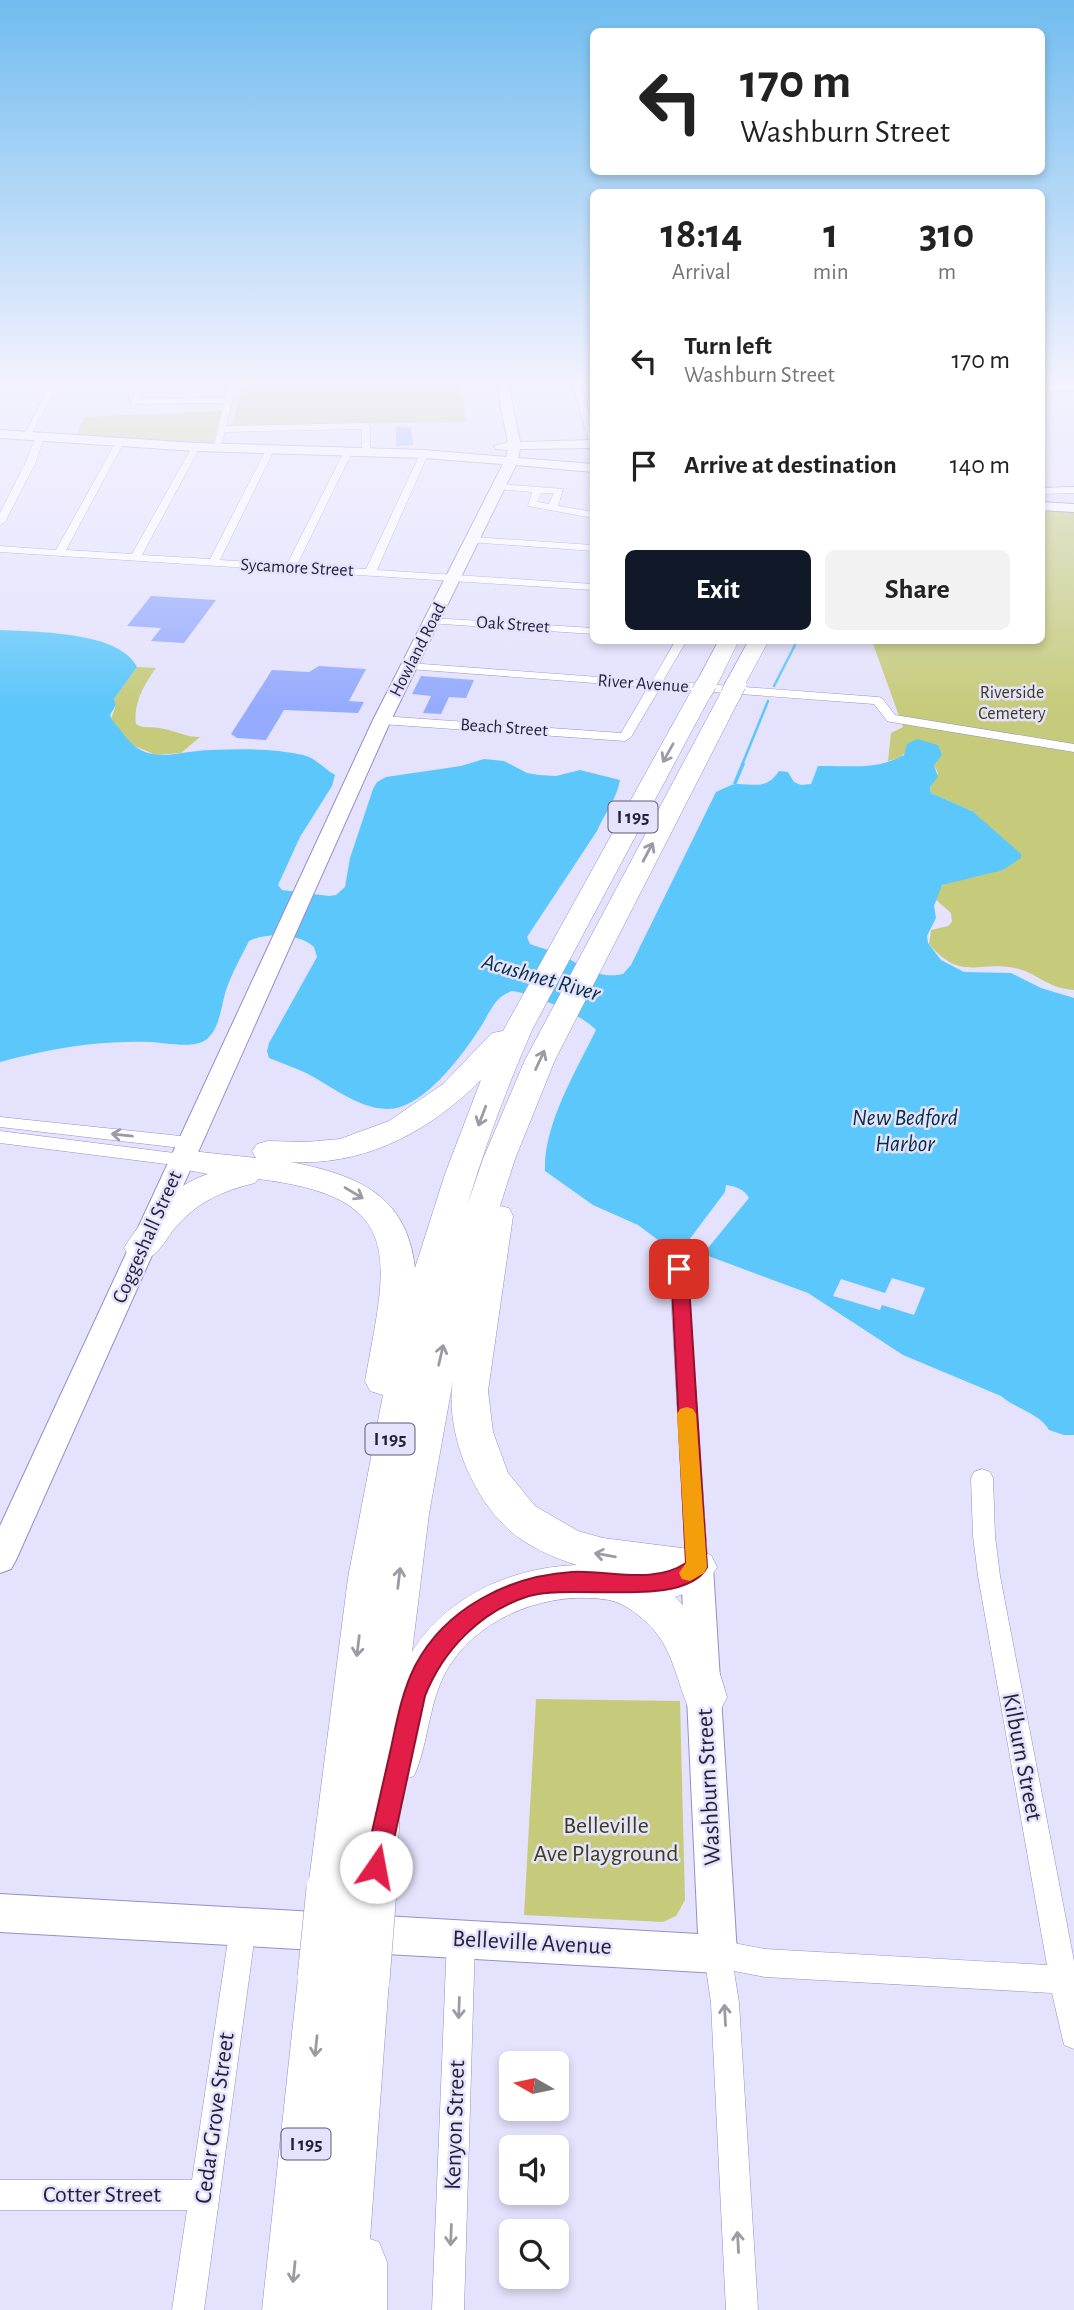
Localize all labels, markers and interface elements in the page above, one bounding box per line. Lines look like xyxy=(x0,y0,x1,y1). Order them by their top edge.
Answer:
icon: left xyxy=(625,56,716,147)
text: 170 m xyxy=(740,58,851,107)
text: Washburn Street xyxy=(740,116,950,148)
text: 18:14 xyxy=(661,213,742,255)
text: 1 xyxy=(823,213,838,255)
text: 310 xyxy=(919,213,974,255)
text: Arrival xyxy=(672,261,731,284)
text: min xyxy=(813,261,849,284)
text: m xyxy=(938,261,956,284)
text: Turn left xyxy=(684,333,772,359)
icon: left xyxy=(625,342,663,380)
text: 170 m xyxy=(951,347,1010,373)
text: Washburn Street xyxy=(684,364,835,387)
icon: arrive xyxy=(625,447,663,485)
text: Arrive at destination xyxy=(684,452,897,478)
text: 140 m xyxy=(950,452,1010,478)
button: Exit xyxy=(625,550,811,630)
button: Share xyxy=(825,550,1010,630)
street label: Sycamore Street xyxy=(240,556,354,580)
street label: Howland Road xyxy=(387,600,449,700)
street label: Oak Street xyxy=(476,613,550,637)
street label: River Avenue xyxy=(597,672,689,696)
park label: Riverside Cemetery xyxy=(978,684,1046,723)
street label: Beach Street xyxy=(460,716,549,740)
one-way arrow xyxy=(661,742,674,763)
road number: I 195 xyxy=(608,802,658,832)
one-way arrow xyxy=(641,842,655,863)
water label: Acushnet River xyxy=(478,950,603,1006)
one-way arrow xyxy=(534,1050,547,1071)
one-way arrow xyxy=(474,1105,487,1127)
water label: New Bedford Harbor xyxy=(852,1107,958,1156)
one-way arrow xyxy=(111,1129,134,1142)
street label: Coggeshall Street xyxy=(108,1167,186,1306)
one-way arrow xyxy=(344,1186,364,1200)
pin xyxy=(649,1239,709,1299)
icon: arrive xyxy=(660,1250,698,1288)
one-way arrow xyxy=(435,1344,448,1367)
road number: I 195 xyxy=(366,1424,414,1455)
one-way arrow xyxy=(594,1548,617,1561)
one-way arrow xyxy=(393,1567,406,1590)
one-way arrow xyxy=(351,1635,364,1657)
street label: Kilburn Street xyxy=(998,1691,1046,1823)
street label: Washburn Street xyxy=(693,1707,725,1866)
park label: Belleville Ave Playground xyxy=(533,1814,679,1866)
position arrow xyxy=(339,1830,413,1904)
street label: Belleville Avenue xyxy=(452,1927,612,1959)
one-way arrow xyxy=(452,1996,465,2019)
one-way arrow xyxy=(719,2003,732,2026)
street label: Cedar Grove Street xyxy=(191,2031,239,2205)
one-way arrow xyxy=(309,2034,322,2056)
north arrow xyxy=(499,2051,569,2121)
map controls xyxy=(499,2051,569,2289)
street label: Kenyon Street xyxy=(441,2059,469,2190)
road number: I 195 xyxy=(282,2128,330,2160)
button: sound xyxy=(499,2135,569,2205)
street label: Cotter Street xyxy=(43,2183,161,2207)
button: search xyxy=(499,2219,569,2289)
one-way arrow xyxy=(444,2223,457,2246)
one-way arrow xyxy=(731,2231,744,2254)
one-way arrow xyxy=(287,2260,300,2283)

